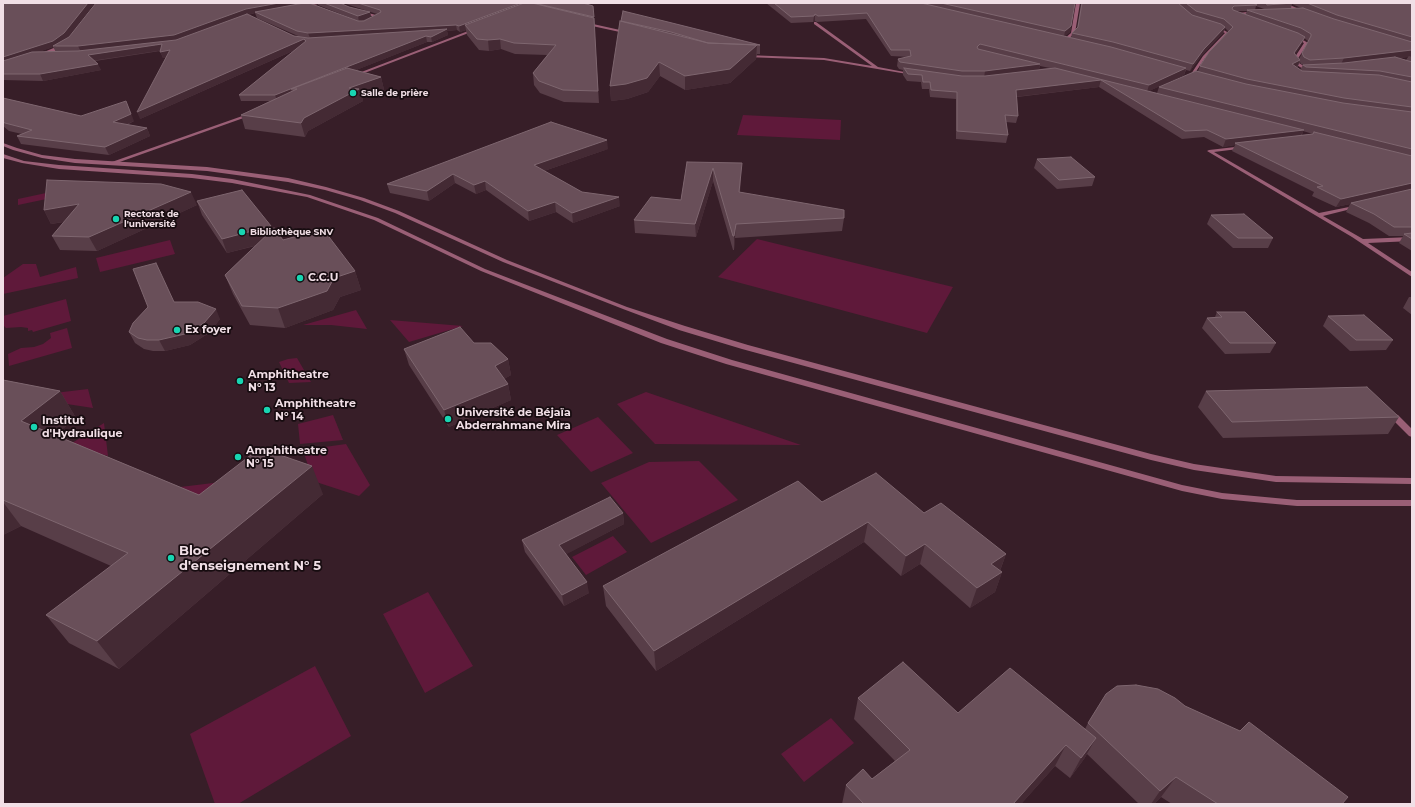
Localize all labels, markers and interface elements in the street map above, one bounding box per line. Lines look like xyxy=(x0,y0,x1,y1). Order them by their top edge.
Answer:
marker: Salle de prière xyxy=(348,88,358,98)
place label: Salle de prière xyxy=(361,88,428,98)
place label: Rectorat de l'université xyxy=(124,209,179,230)
marker: Rectorat de l'université xyxy=(111,214,121,224)
marker: Bibliothèque SNV xyxy=(237,227,247,237)
place label: Bibliothèque SNV xyxy=(250,227,333,237)
place label: C.C.U xyxy=(308,271,338,285)
marker: C.C.U xyxy=(295,273,305,283)
place label: Ex foyer xyxy=(185,323,231,337)
marker: Ex foyer xyxy=(172,325,182,335)
place label: Amphitheatre N° 13 xyxy=(248,368,329,394)
marker: Amphitheatre N° 13 xyxy=(235,376,245,386)
place label: Amphitheatre N° 14 xyxy=(275,397,356,423)
marker: Amphitheatre N° 14 xyxy=(262,405,272,415)
place label: Université de Béjaïa Abderrahmane Mira xyxy=(456,406,571,432)
place label: Institut d'Hydraulique xyxy=(42,414,122,440)
marker: Université de Béjaïa Abderrahmane Mira xyxy=(443,414,453,424)
marker: Institut d'Hydraulique xyxy=(29,422,39,432)
place label: Amphitheatre N° 15 xyxy=(246,444,327,470)
marker: Amphitheatre N° 15 xyxy=(233,452,243,462)
place label: Bloc d'enseignement N° 5 xyxy=(179,543,321,574)
marker: Bloc d'enseignement N° 5 xyxy=(166,553,176,563)

